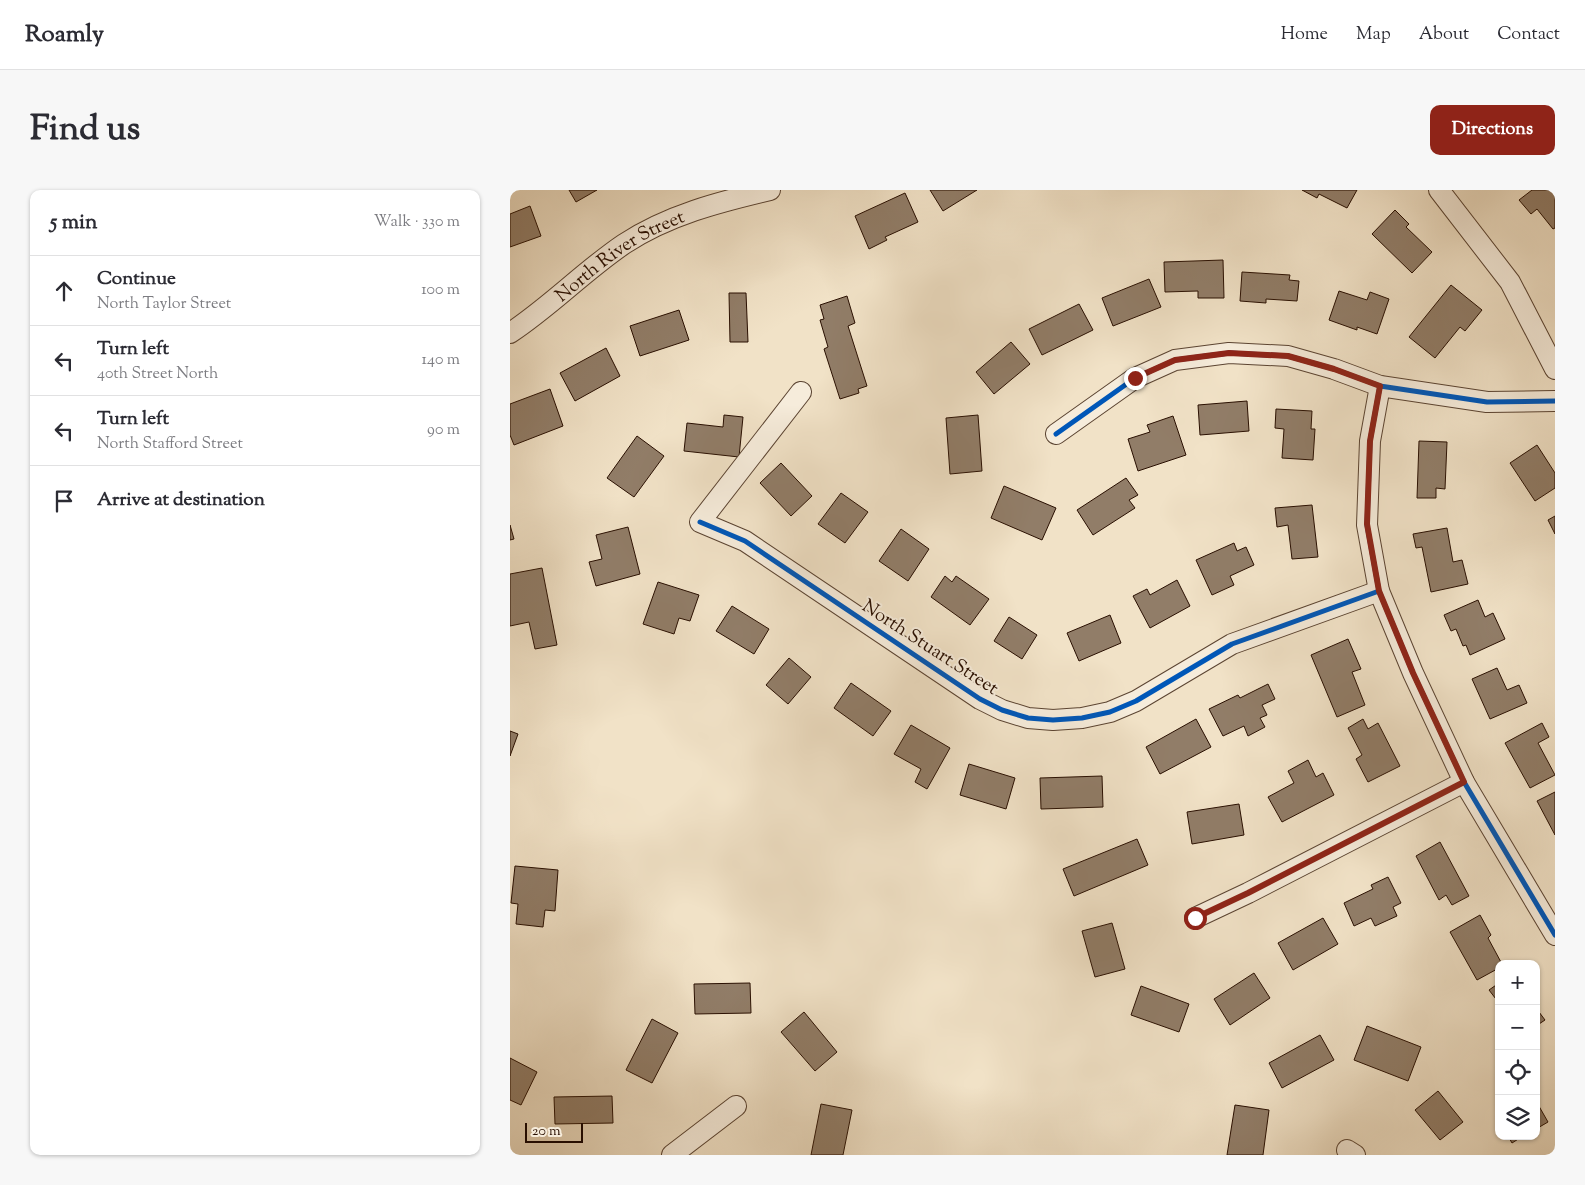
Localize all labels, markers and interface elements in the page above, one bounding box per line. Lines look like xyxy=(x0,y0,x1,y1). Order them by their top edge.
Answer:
text: Roamly xyxy=(25,18,104,52)
text: Home xyxy=(1281,22,1328,48)
text: Map xyxy=(1356,22,1391,48)
text: About xyxy=(1419,22,1469,48)
text: Contact xyxy=(1497,22,1560,48)
text: Find us xyxy=(30,105,140,156)
button: Directions xyxy=(1430,105,1555,155)
street label: North River Street xyxy=(550,204,689,309)
text: 5 min xyxy=(50,208,97,238)
text: Walk · 330 m xyxy=(374,211,460,234)
text: Continue xyxy=(97,266,176,293)
icon: ahead xyxy=(50,277,78,305)
text: 100 m xyxy=(421,279,460,302)
text: North Taylor Street xyxy=(97,293,231,316)
text: Turn left xyxy=(97,336,169,363)
icon: left xyxy=(50,347,78,375)
text: 140 m xyxy=(422,349,460,372)
text: 40th Street North xyxy=(97,363,218,386)
route end xyxy=(1124,367,1147,390)
text: Turn left xyxy=(97,406,169,433)
icon: left xyxy=(50,417,78,445)
text: 90 m xyxy=(427,419,460,442)
text: North Stafford Street xyxy=(97,433,243,456)
icon: arrive xyxy=(50,487,78,515)
text: Arrive at destination xyxy=(97,487,265,514)
street label: North Stuart Street xyxy=(856,594,1004,703)
route start xyxy=(1184,907,1207,930)
map controls xyxy=(1495,960,1540,1140)
button: + xyxy=(1495,960,1540,1005)
button: − xyxy=(1495,1005,1540,1050)
button: locate xyxy=(1495,1050,1540,1095)
button: layers xyxy=(1495,1095,1540,1140)
scale bar xyxy=(525,1120,582,1143)
text: 20 m xyxy=(532,1122,561,1142)

